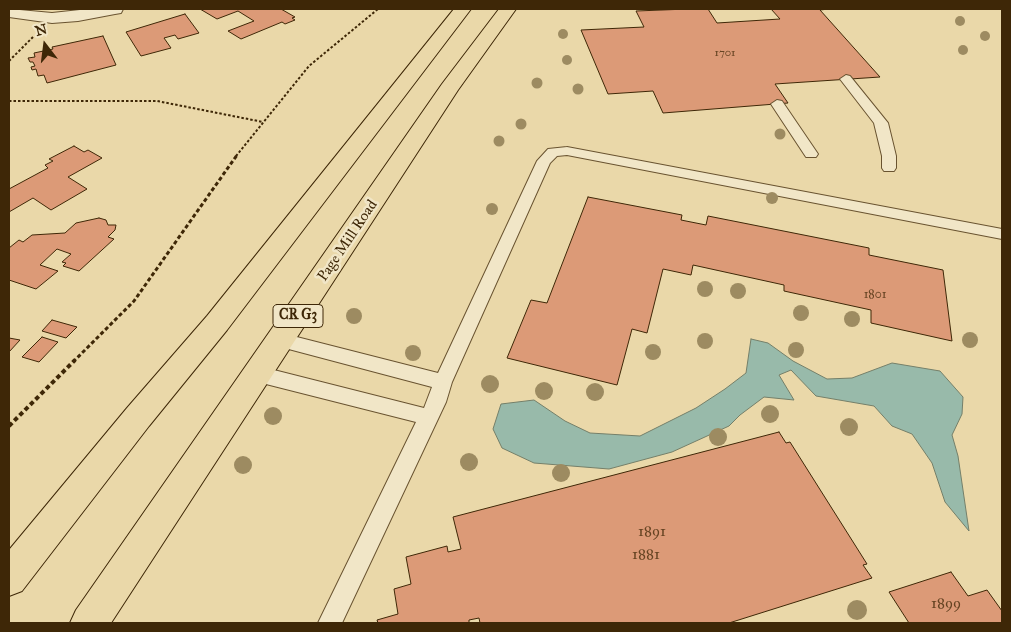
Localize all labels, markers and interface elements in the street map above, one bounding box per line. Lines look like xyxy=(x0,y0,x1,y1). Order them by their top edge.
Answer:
north arrow xyxy=(20,20,70,70)
text: N xyxy=(33,20,49,40)
house number: 1701 xyxy=(715,46,735,60)
street label: Page Mill Road xyxy=(314,197,382,285)
house number: 1801 xyxy=(864,288,886,302)
road number: CR G3 xyxy=(273,304,323,328)
house number: 1891 xyxy=(638,523,666,541)
house number: 1881 xyxy=(632,546,660,564)
house number: 1899 xyxy=(931,595,961,613)

